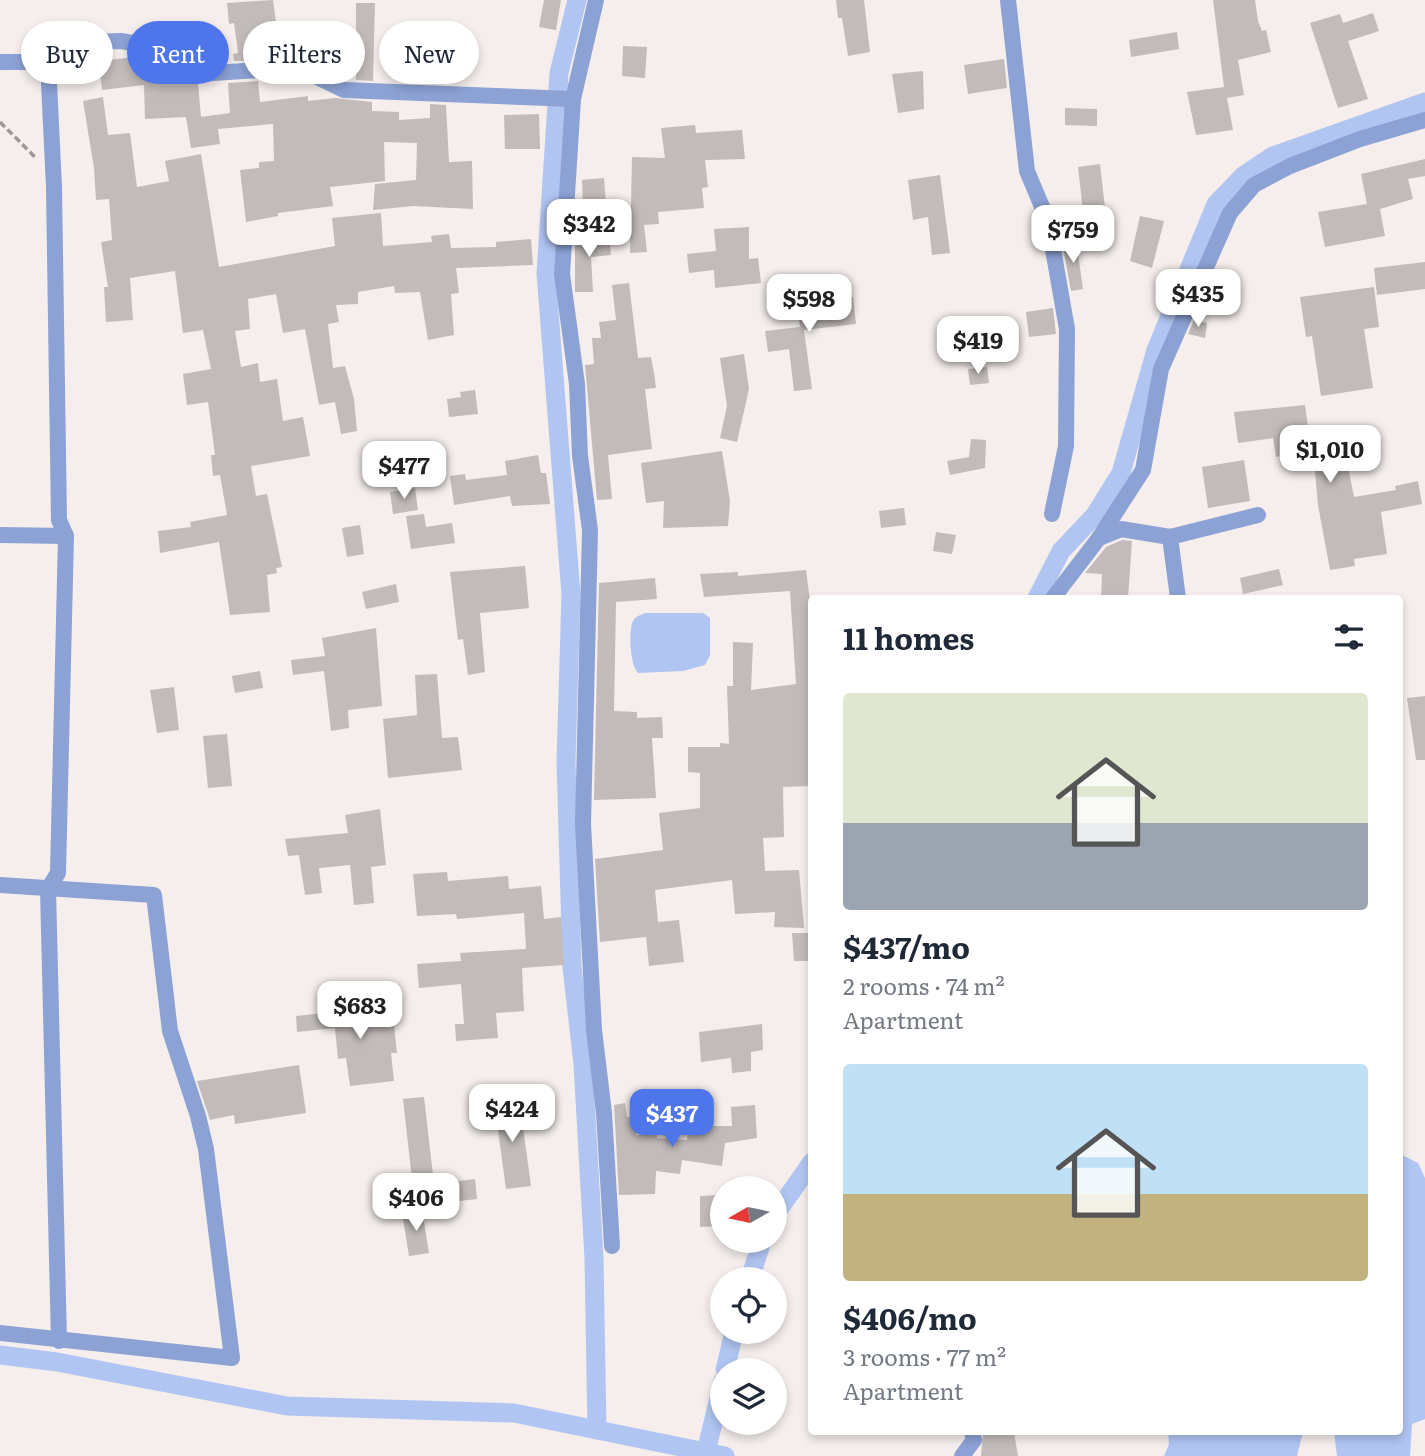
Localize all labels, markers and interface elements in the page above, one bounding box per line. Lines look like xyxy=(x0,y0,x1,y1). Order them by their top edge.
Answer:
chip: Buy xyxy=(21,21,113,84)
chip: Rent xyxy=(127,21,229,84)
chip: Filters xyxy=(243,21,365,84)
chip: New xyxy=(379,21,479,84)
pin: $342 xyxy=(548,200,630,259)
text: $342 xyxy=(563,205,615,239)
pin: $759 xyxy=(1032,205,1114,265)
text: $759 xyxy=(1047,211,1099,245)
pin: $435 xyxy=(1157,270,1239,329)
pin: $598 xyxy=(768,274,850,334)
text: $435 xyxy=(1172,275,1224,309)
text: $598 xyxy=(783,280,835,314)
pin: $419 xyxy=(937,316,1019,376)
text: $419 xyxy=(953,322,1003,356)
pin: $1,010 xyxy=(1273,426,1387,485)
text: $1,010 xyxy=(1296,431,1364,465)
pin: $477 xyxy=(363,442,445,501)
text: $477 xyxy=(378,447,430,481)
text: 11 homes xyxy=(843,615,974,659)
icon: filters xyxy=(1330,618,1368,656)
icon: home xyxy=(1043,739,1169,865)
text: $437/mo xyxy=(843,924,970,968)
text: 2 rooms · 74 m² xyxy=(843,968,1005,1002)
pin: $683 xyxy=(319,982,401,1041)
text: $683 xyxy=(333,987,387,1021)
text: Apartment xyxy=(843,1002,963,1036)
pin: $424 xyxy=(471,1084,553,1144)
text: $424 xyxy=(485,1090,539,1124)
pin: $437 xyxy=(631,1090,713,1149)
text: $437 xyxy=(646,1095,698,1129)
icon: home xyxy=(1043,1110,1169,1236)
pin: $406 xyxy=(375,1174,457,1233)
north arrow xyxy=(710,1176,788,1253)
map controls xyxy=(710,1176,787,1435)
text: $406 xyxy=(388,1179,444,1213)
button: locate xyxy=(710,1267,787,1344)
text: $406/mo xyxy=(843,1295,977,1339)
text: 3 rooms · 77 m² xyxy=(843,1339,1006,1373)
button: layers xyxy=(710,1358,787,1435)
text: Apartment xyxy=(843,1373,963,1407)

